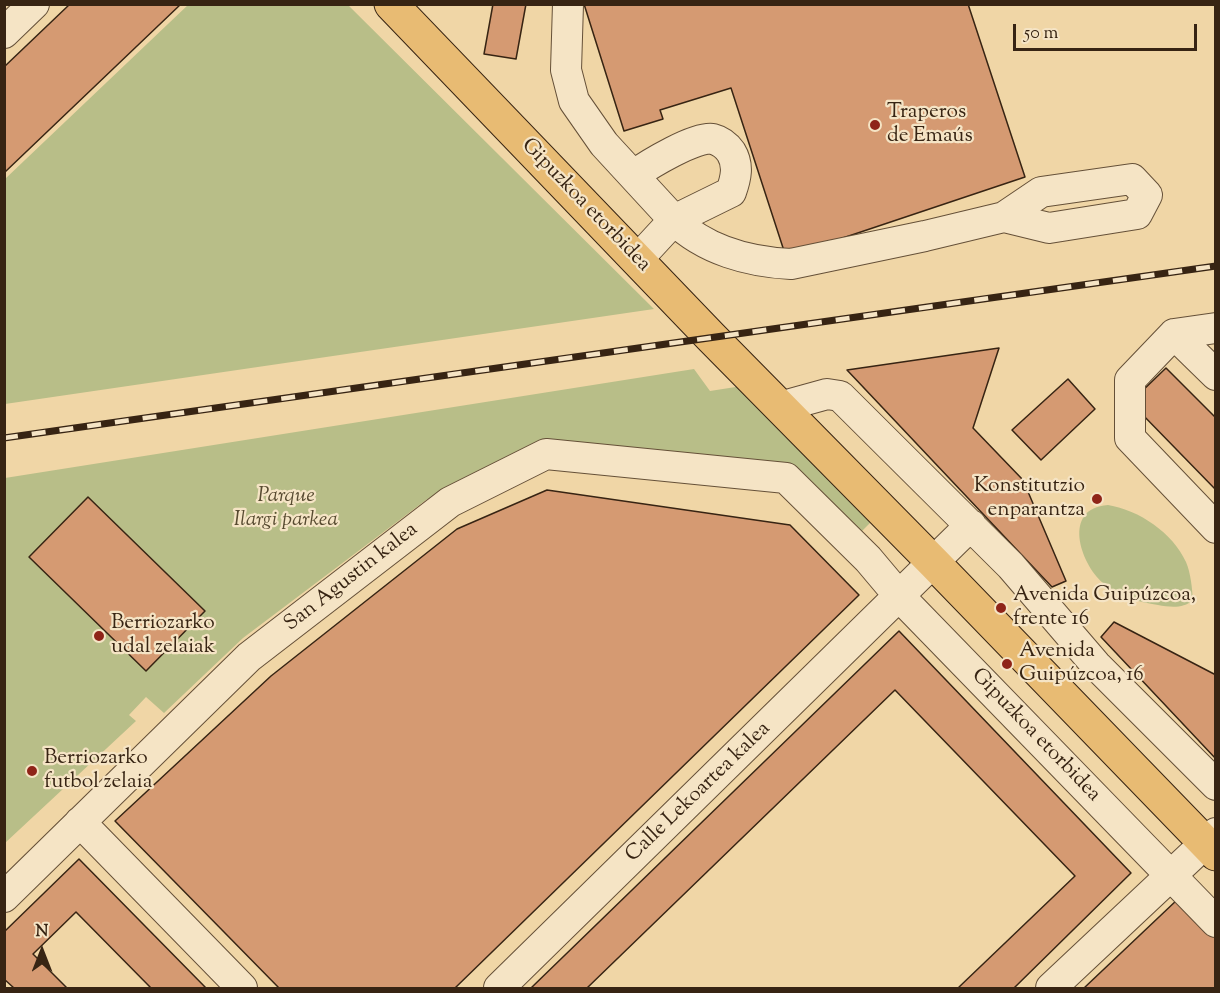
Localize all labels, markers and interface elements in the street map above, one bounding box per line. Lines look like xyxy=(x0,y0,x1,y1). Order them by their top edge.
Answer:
scale bar xyxy=(1016,12,1200,50)
text: 50 m xyxy=(1024,21,1058,47)
place label: Traperos de Emaús xyxy=(887,100,973,150)
marker: Traperos de Emaús xyxy=(868,118,882,132)
street label: Gipuzkoa etorbidea xyxy=(515,134,655,278)
place label: Konstitutzio enparantza xyxy=(974,474,1085,524)
park label: Parque Ilargi parkea xyxy=(234,484,338,534)
marker: Konstitutzio enparantza xyxy=(1090,492,1104,506)
street label: San Agustin kalea xyxy=(280,518,424,638)
place label: Avenida Guipúzcoa, frente 16 xyxy=(1013,583,1196,633)
marker: Avenida Guipúzcoa, frente 16 xyxy=(994,601,1008,615)
place label: Berriozarko udal zelaiak xyxy=(111,611,215,661)
marker: Berriozarko udal zelaiak xyxy=(92,629,106,643)
place label: Avenida Guipúzcoa, 16 xyxy=(1019,639,1144,689)
marker: Avenida Guipúzcoa, 16 xyxy=(1000,657,1014,671)
street label: Gipuzkoa etorbidea xyxy=(965,664,1105,808)
street label: Calle Lekoartea kalea xyxy=(621,717,777,869)
place label: Berriozarko futbol zelaia xyxy=(44,746,152,796)
marker: Berriozarko futbol zelaia xyxy=(25,764,39,778)
north arrow xyxy=(12,921,72,981)
text: N xyxy=(36,921,48,944)

